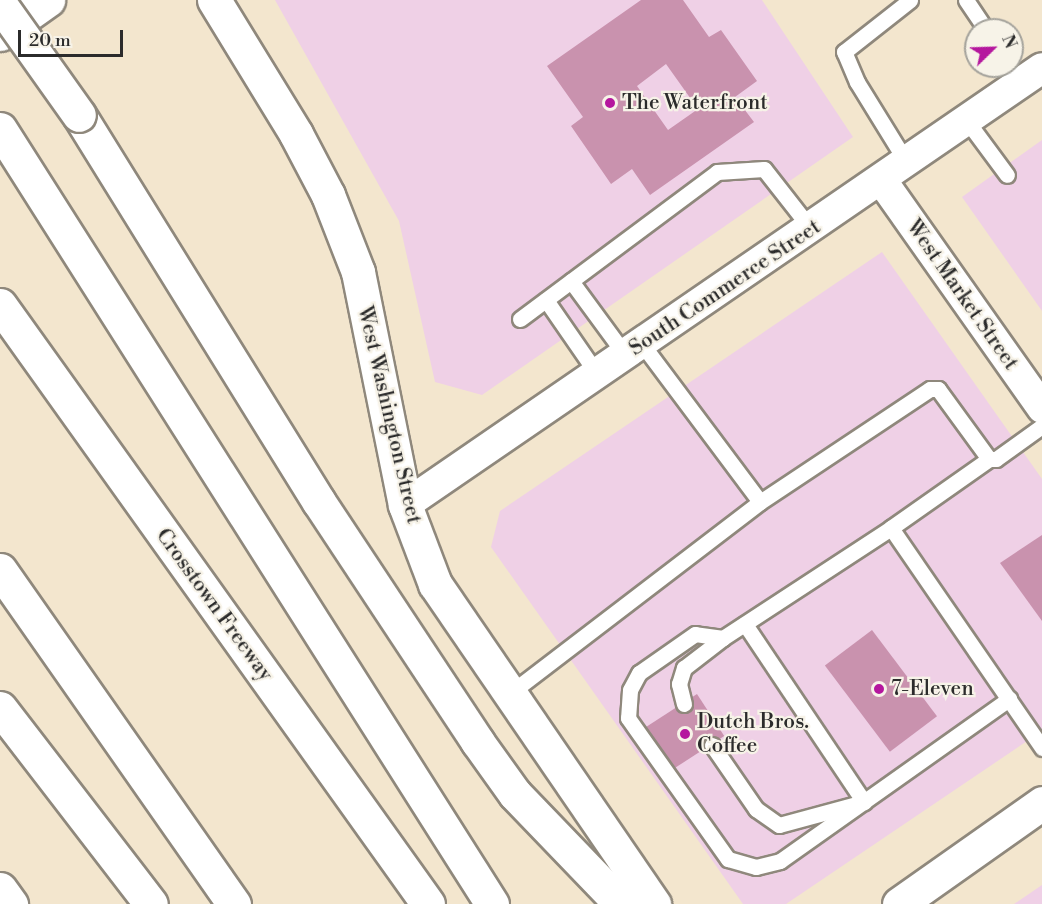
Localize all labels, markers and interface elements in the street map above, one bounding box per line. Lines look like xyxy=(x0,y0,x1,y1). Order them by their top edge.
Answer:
scale bar xyxy=(21,18,126,56)
north arrow xyxy=(964,18,1024,78)
text: 20 m xyxy=(29,29,71,52)
text: N xyxy=(997,32,1020,51)
place label: The Waterfront xyxy=(622,90,768,116)
marker: The Waterfront xyxy=(603,96,617,110)
street label: South Commerce Street xyxy=(625,215,825,361)
street label: West Market Street xyxy=(901,215,1023,375)
street label: West Washington Street xyxy=(352,304,426,526)
street label: Crosstown Freeway xyxy=(150,524,278,686)
place label: 7-Eleven xyxy=(891,676,974,702)
marker: 7-Eleven xyxy=(872,682,886,696)
place label: Dutch Bros. Coffee xyxy=(697,709,809,759)
marker: Dutch Bros. Coffee xyxy=(678,727,692,741)

